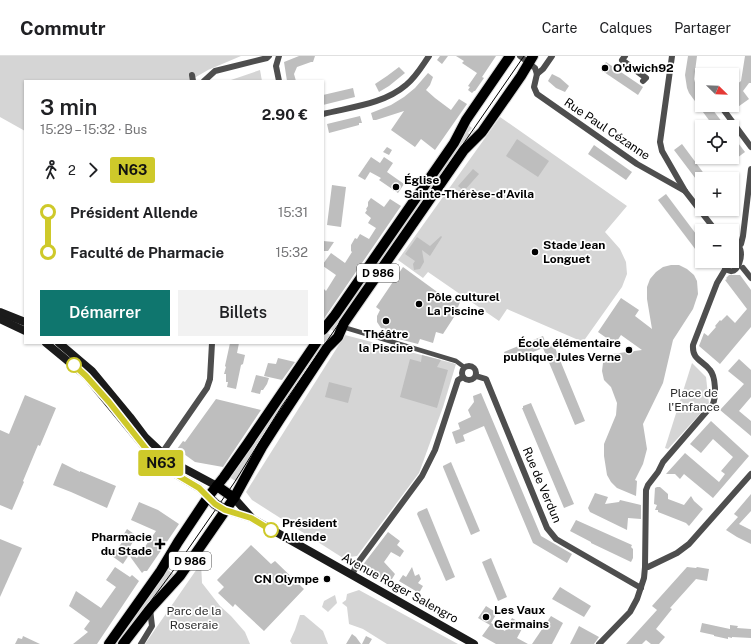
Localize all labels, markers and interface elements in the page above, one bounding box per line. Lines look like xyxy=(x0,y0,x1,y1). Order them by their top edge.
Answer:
text: Commutr xyxy=(20,17,106,39)
text: Carte xyxy=(542,20,578,36)
text: Calques xyxy=(600,20,652,36)
text: Partager xyxy=(674,20,731,36)
place label: O'dwich92 xyxy=(613,61,674,75)
marker: O'dwich92 xyxy=(600,63,610,73)
north arrow xyxy=(695,68,739,112)
map controls xyxy=(695,68,739,268)
text: 3 min xyxy=(40,94,97,120)
street label: Rue Paul Cézanne xyxy=(561,95,653,163)
text: 2.90 € xyxy=(262,106,308,123)
button: locate xyxy=(695,120,739,164)
text: 15:29 – 15:32 · Bus xyxy=(40,122,147,137)
icon: walk xyxy=(40,159,62,181)
icon: forward xyxy=(82,159,104,181)
text: N63 xyxy=(118,162,147,178)
text: 2 xyxy=(68,163,76,178)
button: + xyxy=(695,172,739,216)
place label: Église Sainte-Thérèse-d'Avila xyxy=(404,173,534,201)
marker: Église Sainte-Thérèse-d'Avila xyxy=(391,182,401,192)
text: Président Allende xyxy=(70,204,198,221)
text: 15:31 xyxy=(278,205,308,220)
button: − xyxy=(695,224,739,268)
place label: Stade Jean Longuet xyxy=(543,238,605,266)
text: Faculté de Pharmacie xyxy=(70,244,224,261)
text: 15:32 xyxy=(276,245,308,260)
marker: Stade Jean Longuet xyxy=(530,247,540,257)
road number: D 986 xyxy=(357,264,399,282)
button: Démarrer xyxy=(40,290,170,336)
button: Billets xyxy=(178,290,308,336)
place label: Pôle culturel La Piscine xyxy=(427,290,500,318)
marker: Pôle culturel La Piscine xyxy=(414,299,424,309)
marker: Théâtre la Piscine xyxy=(381,316,391,326)
place label: Théâtre la Piscine xyxy=(359,327,413,355)
place label: École élémentaire publique Jules Verne xyxy=(503,336,621,364)
marker: École élémentaire publique Jules Verne xyxy=(624,345,634,355)
unlabelled marker xyxy=(66,357,82,373)
park label: Place de l'Enfance xyxy=(668,386,720,414)
street label: Rue de Verdun xyxy=(520,445,564,525)
line badge: N63 xyxy=(138,450,184,476)
text: N63 xyxy=(146,455,176,471)
place label: Président Allende xyxy=(282,516,337,544)
marker: Président Allende xyxy=(263,522,279,538)
place label: Pharmacie du Stade xyxy=(91,530,152,558)
marker: Pharmacie du Stade xyxy=(155,539,165,549)
street label: Avenue Roger Salengro xyxy=(339,550,461,626)
road number: D 986 xyxy=(169,552,211,570)
place label: CN Olympe xyxy=(254,572,319,586)
marker: CN Olympe xyxy=(322,574,332,584)
place label: Les Vaux Germains xyxy=(494,603,549,631)
park label: Parc de la Roseraie xyxy=(167,604,221,632)
marker: Les Vaux Germains xyxy=(481,612,491,622)

